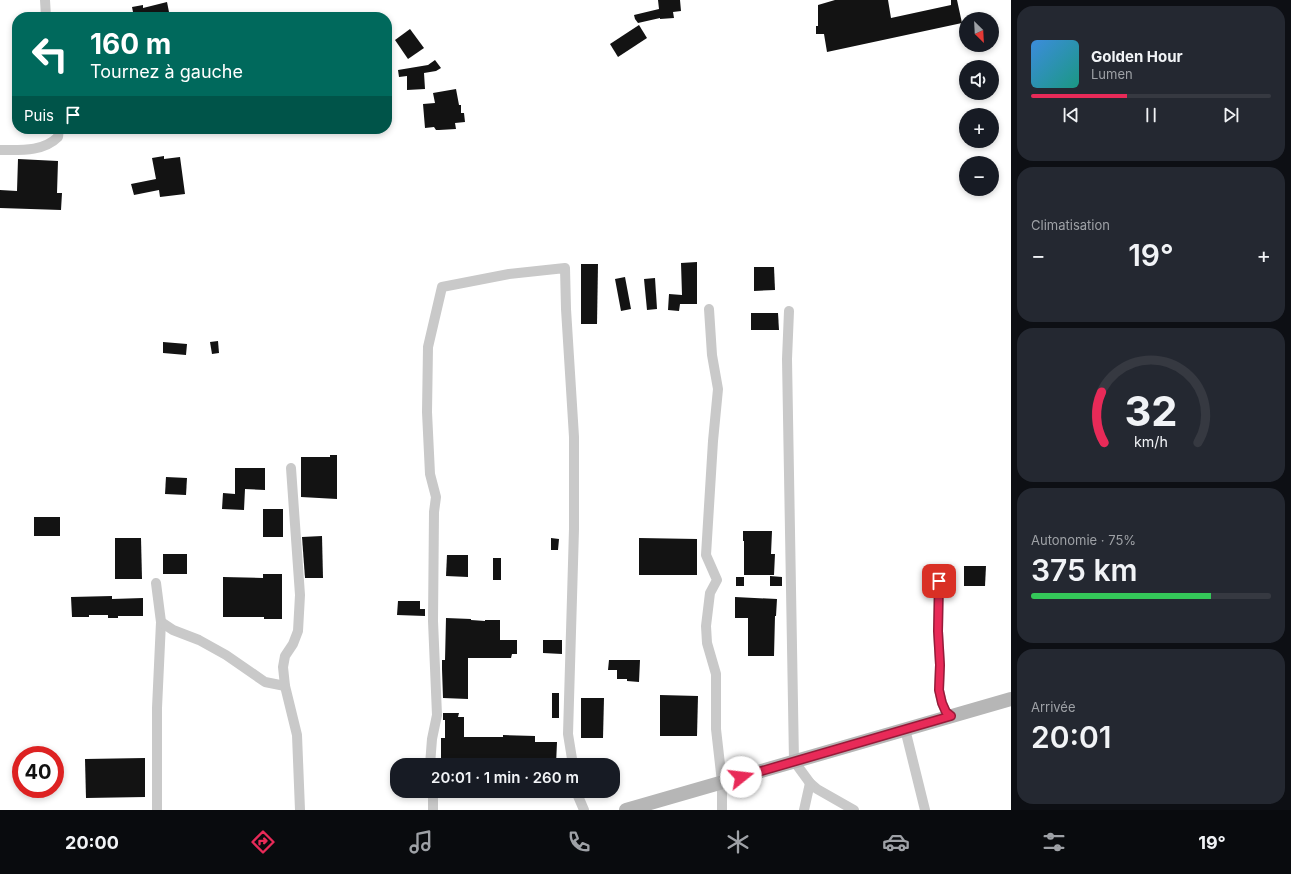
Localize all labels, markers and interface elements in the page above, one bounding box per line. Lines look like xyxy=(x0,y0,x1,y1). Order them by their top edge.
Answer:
north arrow xyxy=(959,12,999,52)
map controls xyxy=(959,12,999,196)
text: 160 m xyxy=(90,27,171,61)
icon: left xyxy=(24,28,76,80)
text: Golden Hour xyxy=(1091,47,1183,66)
button: sound xyxy=(959,60,999,100)
text: Tournez à gauche xyxy=(90,61,243,82)
text: Lumen xyxy=(1091,66,1133,82)
icon: arrive xyxy=(62,104,84,126)
icon: previous xyxy=(1060,104,1082,126)
icon: pause xyxy=(1140,104,1162,126)
icon: next xyxy=(1220,104,1242,126)
text: Puis xyxy=(24,106,54,125)
button: + xyxy=(959,108,999,148)
button: − xyxy=(959,156,999,196)
text: Climatisation xyxy=(1031,217,1110,233)
text: 19° xyxy=(1128,237,1174,273)
text: − xyxy=(1031,242,1046,268)
text: + xyxy=(1256,242,1271,268)
text: 32 xyxy=(1124,386,1178,436)
text: km/h xyxy=(1134,433,1168,450)
text: Autonomie · 75% xyxy=(1031,532,1136,548)
text: 375 km xyxy=(1031,552,1138,588)
pin xyxy=(922,564,956,598)
icon: arrive xyxy=(928,570,950,592)
text: Arrivée xyxy=(1031,699,1076,715)
text: 20:01 xyxy=(1031,719,1112,755)
speed limit sign: 40 xyxy=(12,746,64,798)
position arrow xyxy=(720,756,762,798)
text: 20:01 · 1 min · 260 m xyxy=(431,768,579,787)
icon: directions xyxy=(249,828,277,856)
icon: music xyxy=(407,828,435,856)
icon: phone xyxy=(565,828,593,856)
icon: climate xyxy=(724,828,752,856)
icon: car xyxy=(882,828,910,856)
icon: filters xyxy=(1040,828,1068,856)
text: 20:00 xyxy=(65,832,119,853)
text: 19° xyxy=(1198,832,1226,853)

